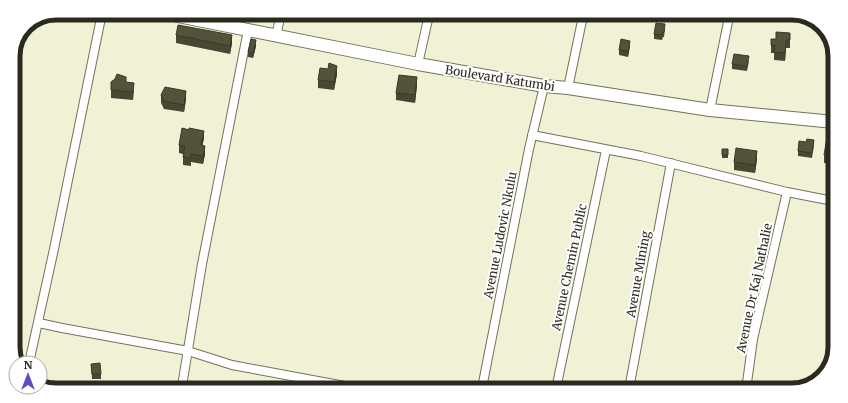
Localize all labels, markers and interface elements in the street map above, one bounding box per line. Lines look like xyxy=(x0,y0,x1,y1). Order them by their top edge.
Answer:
street label: Boulevard Katumbi xyxy=(444,62,556,94)
street label: Avenue Ludovic Nkulu xyxy=(480,170,520,301)
street label: Avenue Chemin Public xyxy=(548,202,590,333)
street label: Avenue Dr Kaj Nathalie xyxy=(733,222,775,355)
street label: Avenue Mining xyxy=(623,229,653,319)
north arrow xyxy=(8,355,48,395)
text: N xyxy=(24,358,33,372)

